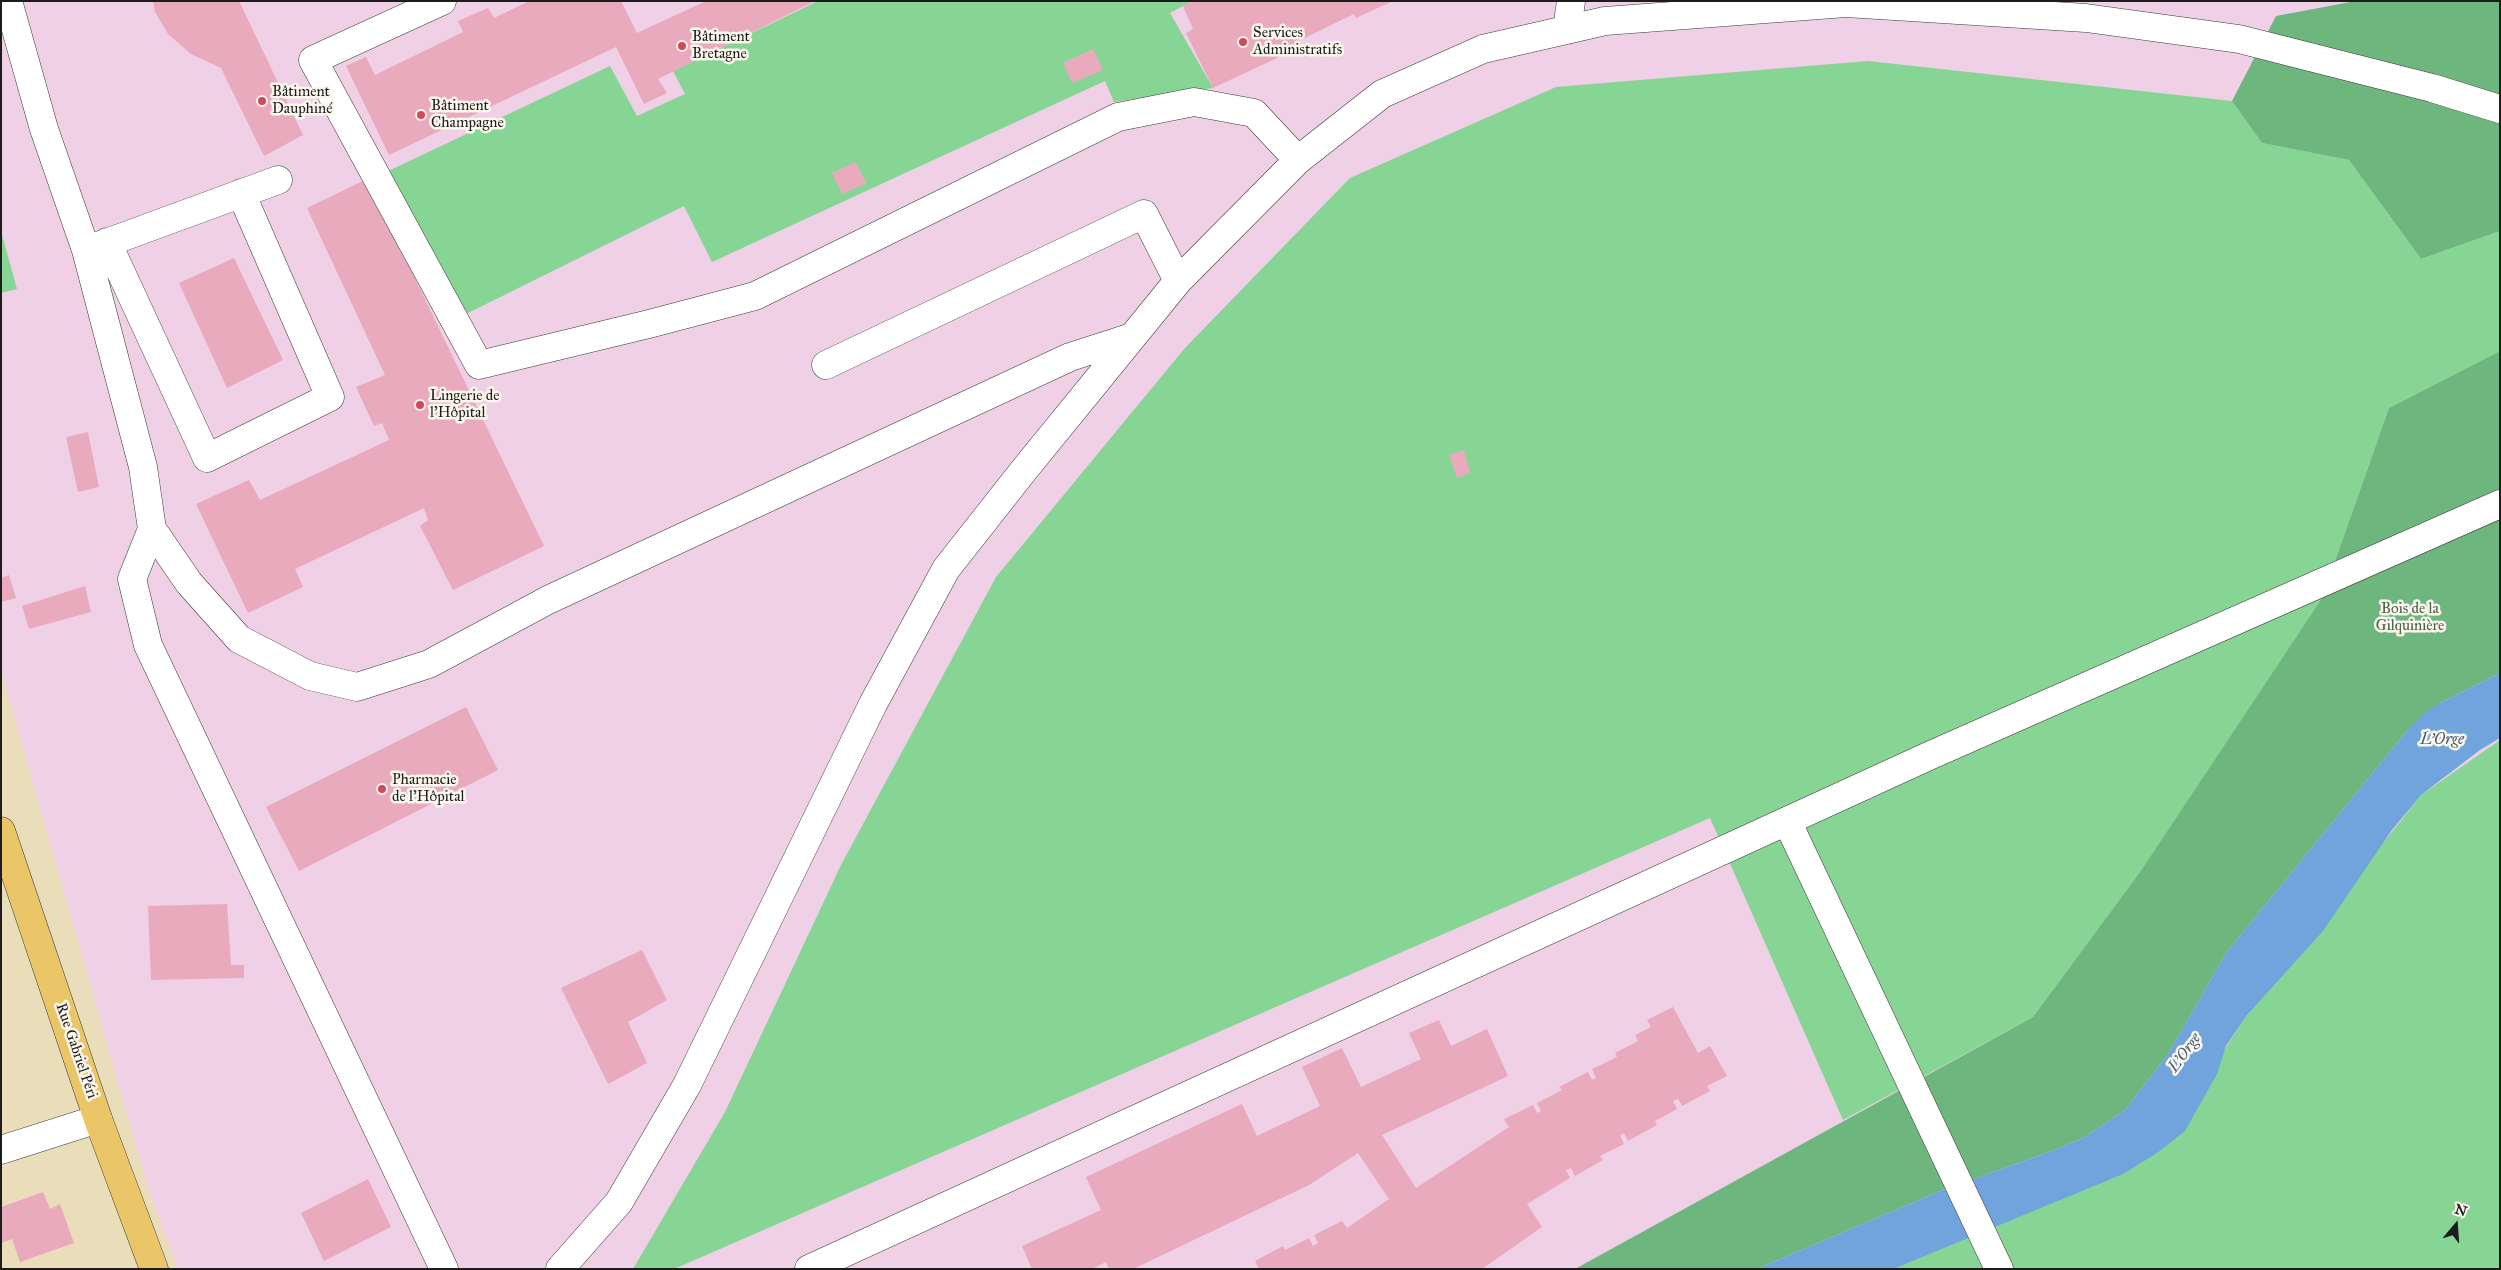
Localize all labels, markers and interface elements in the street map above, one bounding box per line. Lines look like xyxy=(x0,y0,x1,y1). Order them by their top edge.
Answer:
place label: Services Administratifs xyxy=(1253,24,1342,59)
place label: Bâtiment Bretagne xyxy=(692,28,750,63)
marker: Services Administratifs xyxy=(1237,36,1249,48)
marker: Bâtiment Bretagne xyxy=(676,40,688,52)
place label: Bâtiment Dauphiné xyxy=(272,83,332,118)
marker: Bâtiment Dauphiné xyxy=(256,95,268,107)
place label: Bâtiment Champagne xyxy=(431,97,504,132)
marker: Bâtiment Champagne xyxy=(415,109,427,121)
place label: Lingerie de l'Hôpital xyxy=(430,387,499,422)
marker: Lingerie de l'Hôpital xyxy=(414,399,426,411)
park label: Bois de la Gilquinière xyxy=(2376,600,2444,635)
water label: L'Orge xyxy=(2420,730,2464,750)
place label: Pharmacie de l'Hôpital xyxy=(392,771,465,806)
marker: Pharmacie de l'Hôpital xyxy=(376,783,388,795)
street label: Rue Gabriel Péri xyxy=(51,1001,101,1101)
water label: L'Orge xyxy=(2164,1030,2206,1076)
north arrow xyxy=(2431,1200,2481,1250)
text: N xyxy=(2453,1200,2469,1220)

